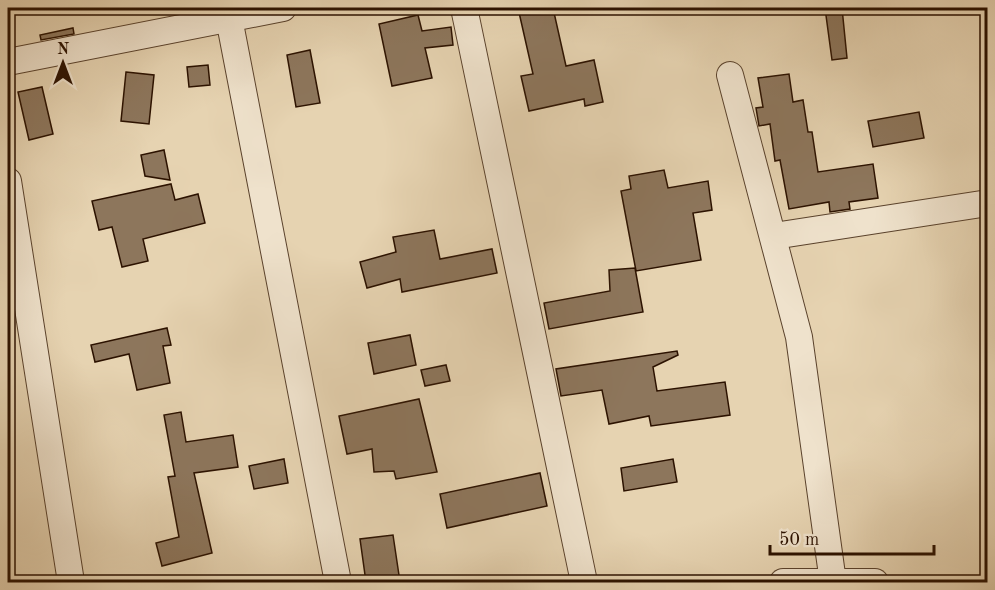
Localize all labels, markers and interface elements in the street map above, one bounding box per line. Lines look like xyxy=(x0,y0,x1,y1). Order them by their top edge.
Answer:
north arrow xyxy=(33,33,93,93)
text: N xyxy=(57,42,70,58)
scale bar xyxy=(770,518,934,556)
text: 50 m xyxy=(779,531,819,549)

